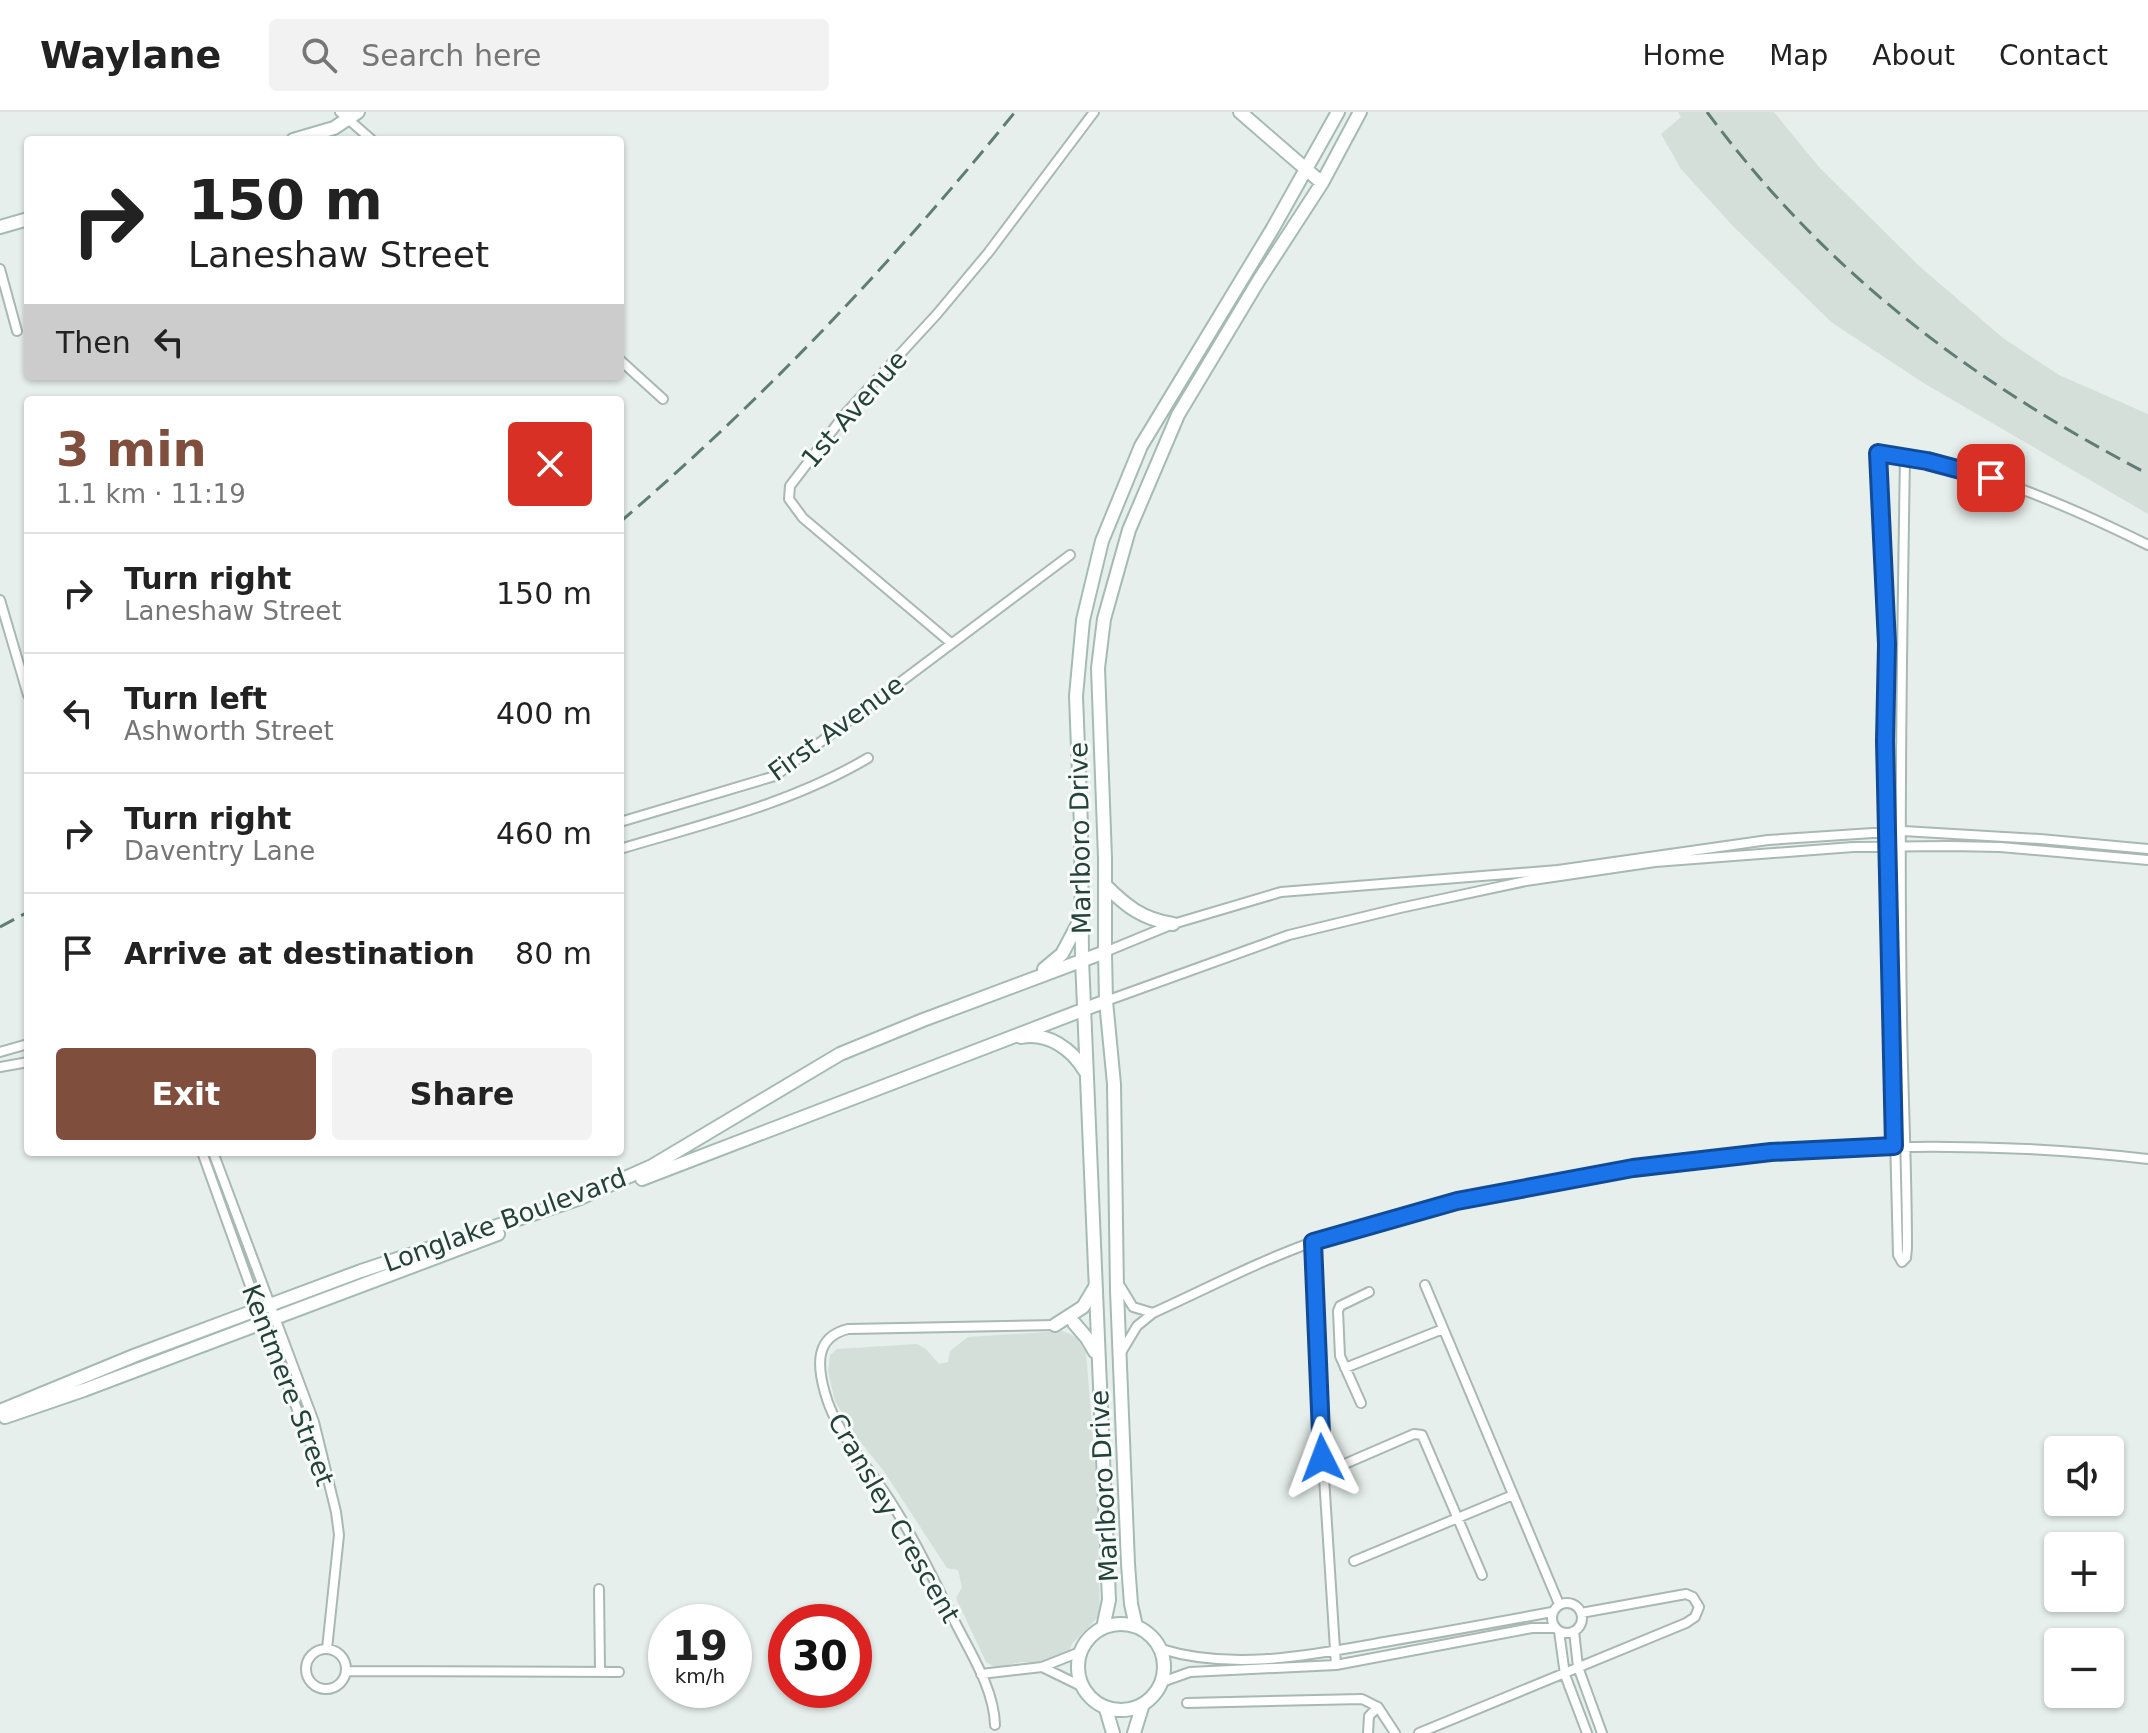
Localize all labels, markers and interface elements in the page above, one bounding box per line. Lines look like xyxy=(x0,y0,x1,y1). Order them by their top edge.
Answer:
search box xyxy=(269,19,829,91)
text: Waylane xyxy=(40,33,221,77)
icon: search xyxy=(297,33,341,77)
text: Search here xyxy=(361,38,542,73)
text: Home xyxy=(1642,39,1725,72)
text: Map xyxy=(1769,39,1828,72)
text: About xyxy=(1872,39,1955,72)
text: Contact xyxy=(1999,39,2108,72)
text: 150 m xyxy=(188,167,383,232)
icon: right xyxy=(56,168,160,272)
text: Laneshaw Street xyxy=(188,234,489,275)
icon: left xyxy=(147,320,191,364)
text: Then xyxy=(56,325,131,360)
street label: 1st Avenue xyxy=(795,344,913,474)
text: 3 min xyxy=(56,421,207,477)
button: close xyxy=(508,422,592,506)
pin xyxy=(1957,444,2025,512)
icon: arrive xyxy=(1969,456,2013,500)
text: 1.1 km · 11:19 xyxy=(56,479,246,509)
text: Turn right xyxy=(124,561,291,596)
icon: right xyxy=(56,571,100,615)
text: 150 m xyxy=(496,576,592,611)
text: Laneshaw Street xyxy=(124,596,341,626)
street label: First Avenue xyxy=(763,669,909,787)
text: Turn left xyxy=(124,681,267,716)
icon: left xyxy=(56,691,100,735)
text: 400 m xyxy=(496,696,592,731)
text: Ashworth Street xyxy=(124,716,334,746)
street label: Marlboro Drive xyxy=(1063,742,1097,934)
text: Turn right xyxy=(124,801,291,836)
icon: right xyxy=(56,811,100,855)
text: 460 m xyxy=(496,816,592,851)
text: Daventry Lane xyxy=(124,836,315,866)
icon: arrive xyxy=(56,931,100,975)
text: Arrive at destination xyxy=(124,936,475,971)
text: 80 m xyxy=(515,936,592,971)
button: Exit xyxy=(56,1048,316,1140)
button: Share xyxy=(332,1048,592,1140)
street label: Longlake Boulevard xyxy=(380,1162,630,1278)
street label: Kentmere Street xyxy=(236,1280,340,1490)
street label: Marlboro Drive xyxy=(1084,1389,1124,1583)
street label: Cransley Crescent xyxy=(822,1408,966,1628)
position arrow xyxy=(1280,1416,1364,1500)
map controls xyxy=(2044,1436,2124,1708)
button: sound xyxy=(2044,1436,2124,1516)
button: + xyxy=(2044,1532,2124,1612)
speed limit sign: 30 xyxy=(768,1604,872,1708)
text: 19 xyxy=(672,1623,728,1669)
button: − xyxy=(2044,1628,2124,1708)
text: km/h xyxy=(675,1664,725,1688)

